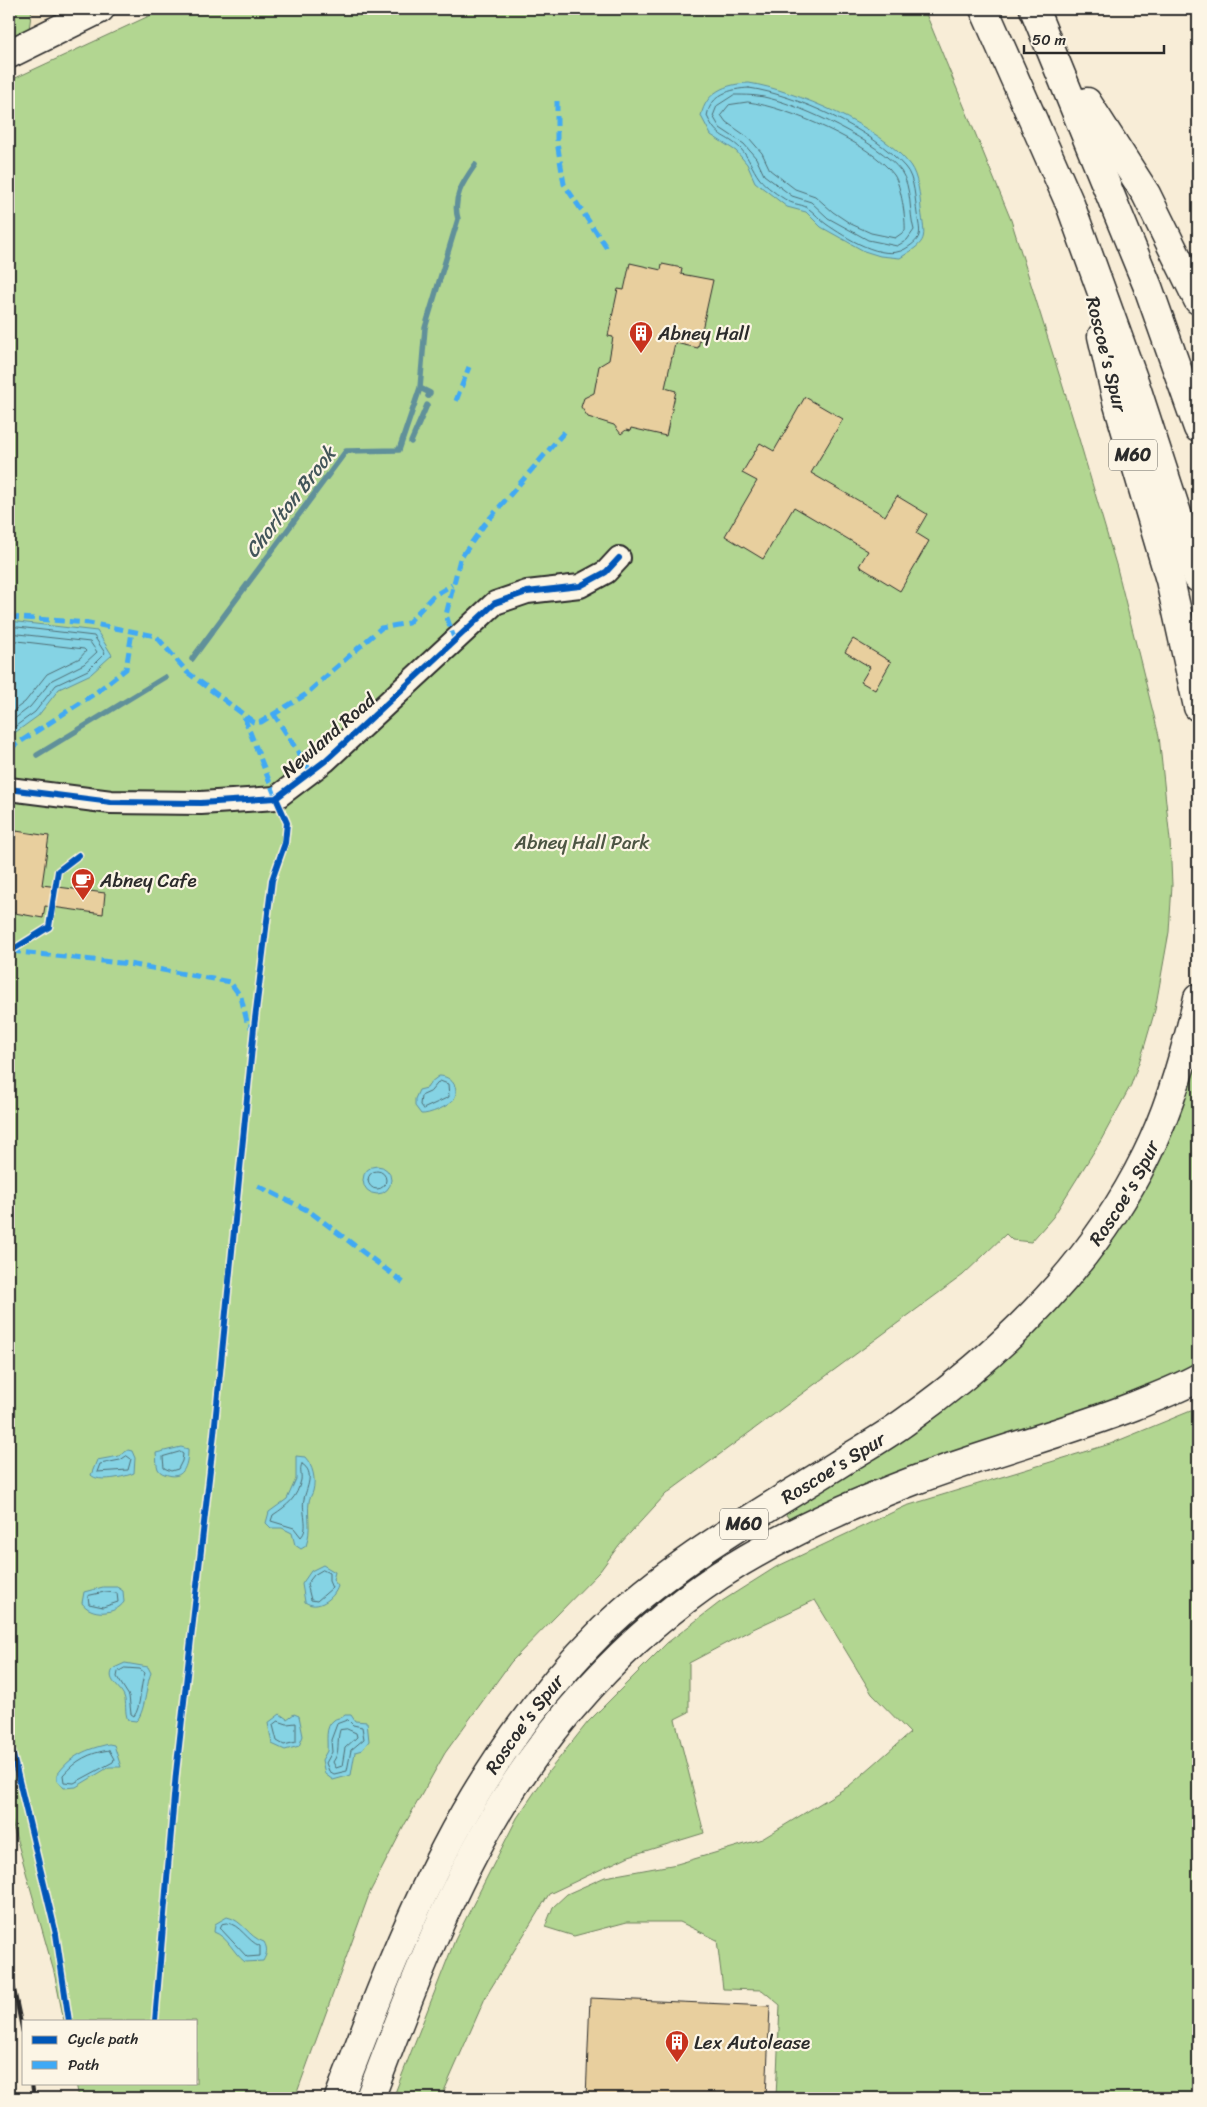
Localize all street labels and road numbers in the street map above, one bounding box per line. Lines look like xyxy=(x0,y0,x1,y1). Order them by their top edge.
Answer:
street label: Roscoe's Spur xyxy=(1076,293,1137,417)
road number: M60 xyxy=(1109,440,1157,470)
street label: Newland Road xyxy=(273,684,384,786)
street label: Roscoe's Spur xyxy=(1080,1134,1169,1253)
street label: Roscoe's Spur xyxy=(774,1422,893,1513)
road number: M60 xyxy=(720,1508,768,1540)
street label: Roscoe's Spur xyxy=(476,1665,573,1781)

